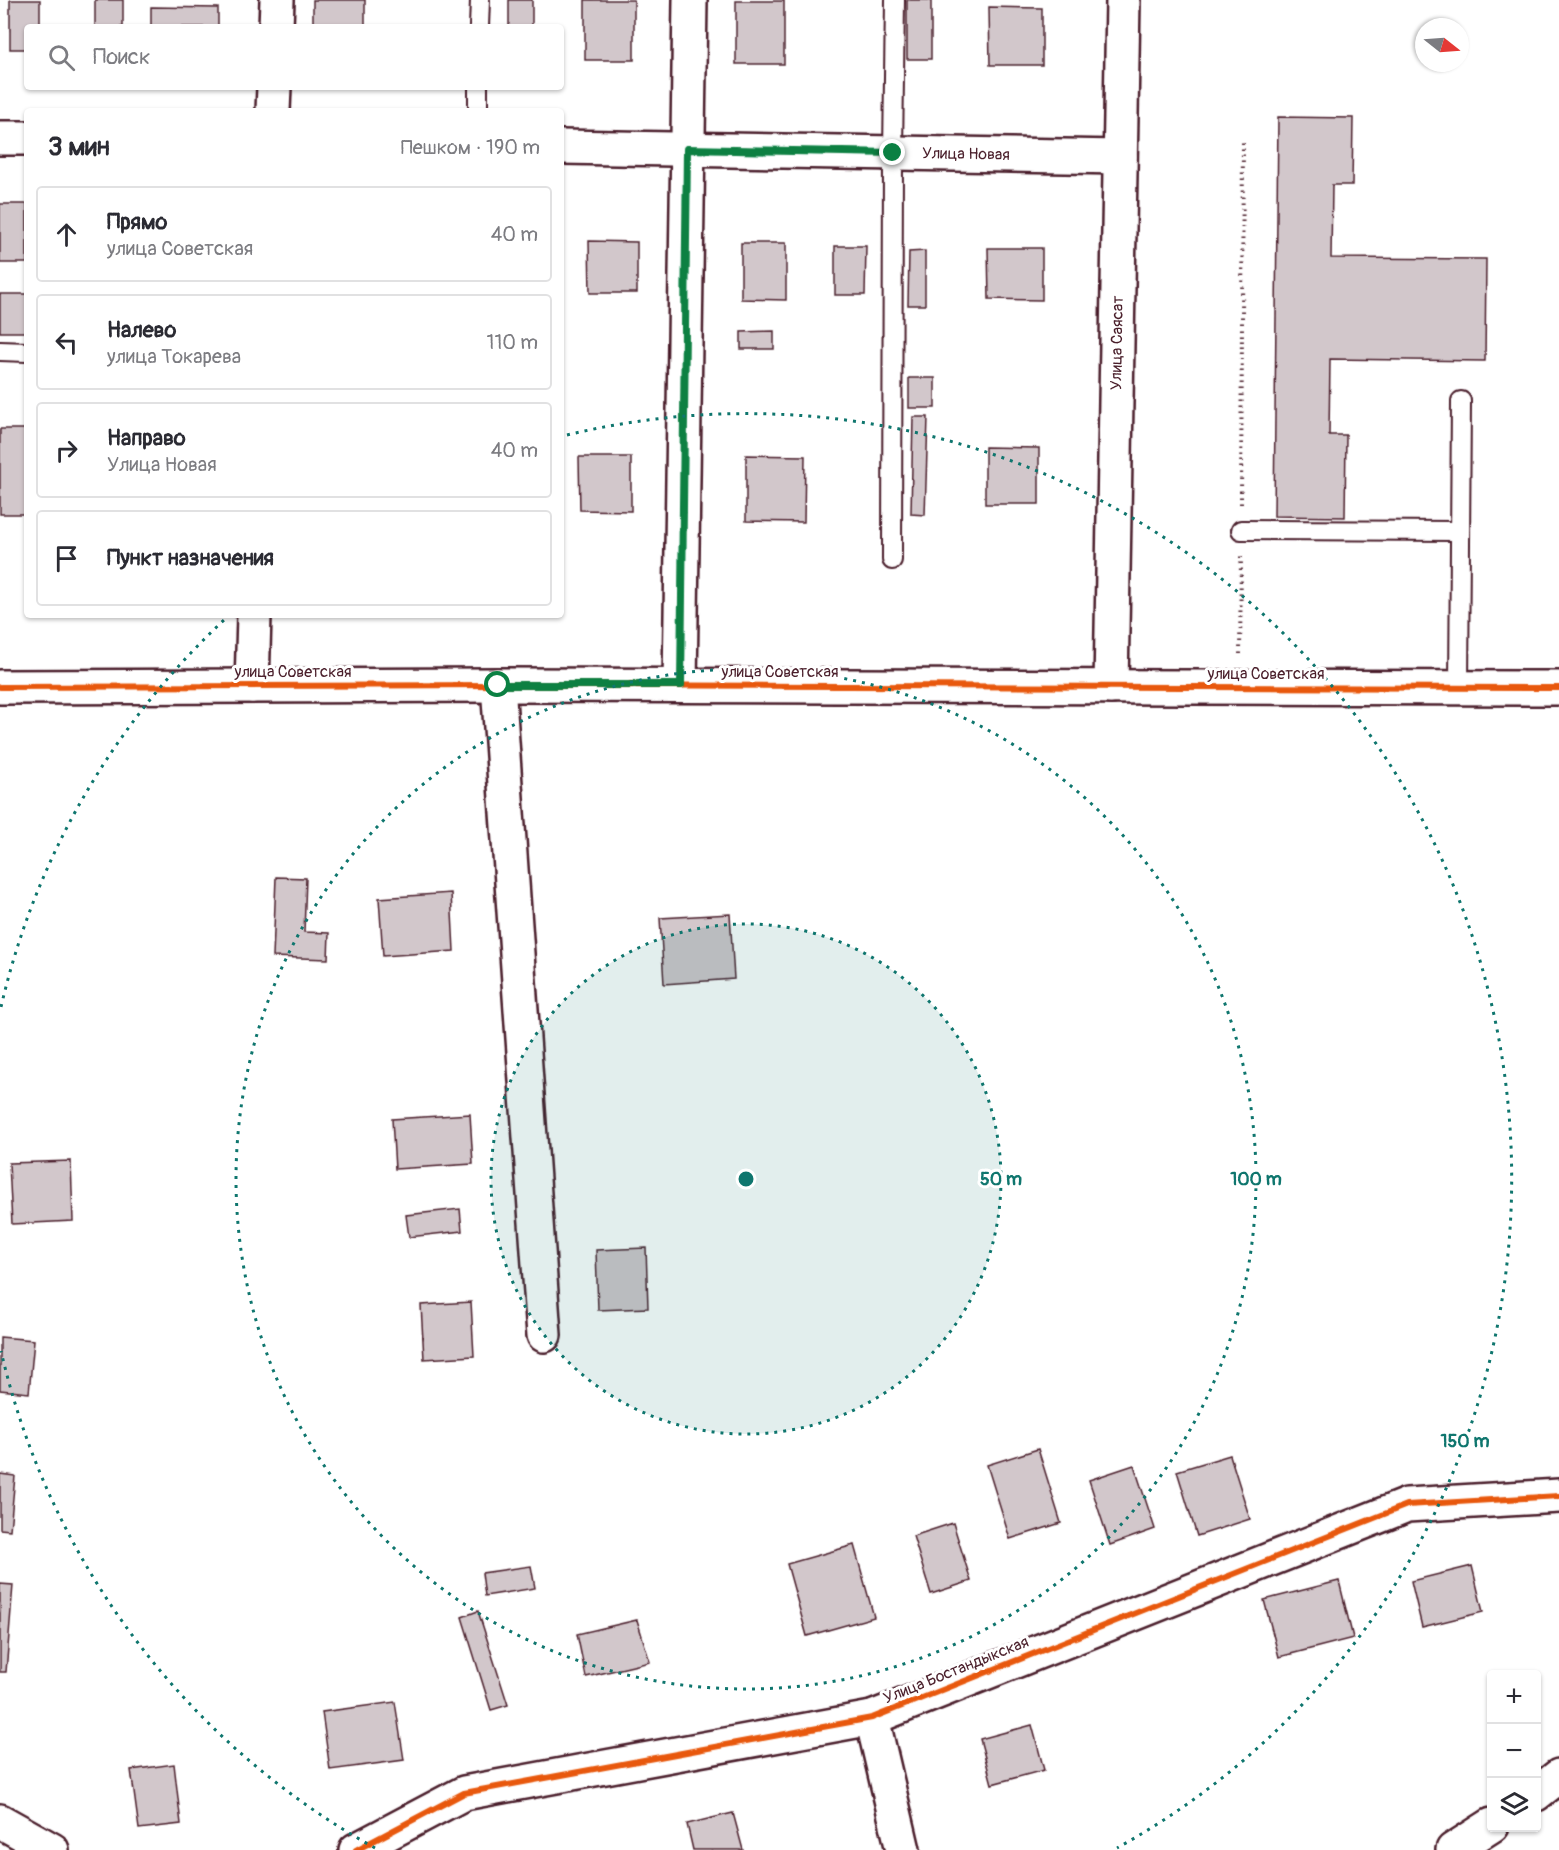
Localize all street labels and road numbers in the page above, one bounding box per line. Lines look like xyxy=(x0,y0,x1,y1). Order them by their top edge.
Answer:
street label: Улица Новая xyxy=(922,143,1010,165)
street label: Улица Саясат xyxy=(1106,296,1128,390)
street label: улица Советская xyxy=(234,662,351,682)
street label: улица Советская xyxy=(721,662,838,682)
street label: улица Советская xyxy=(1207,664,1324,684)
street label: Улица Бостандыкская xyxy=(880,1632,1032,1708)

